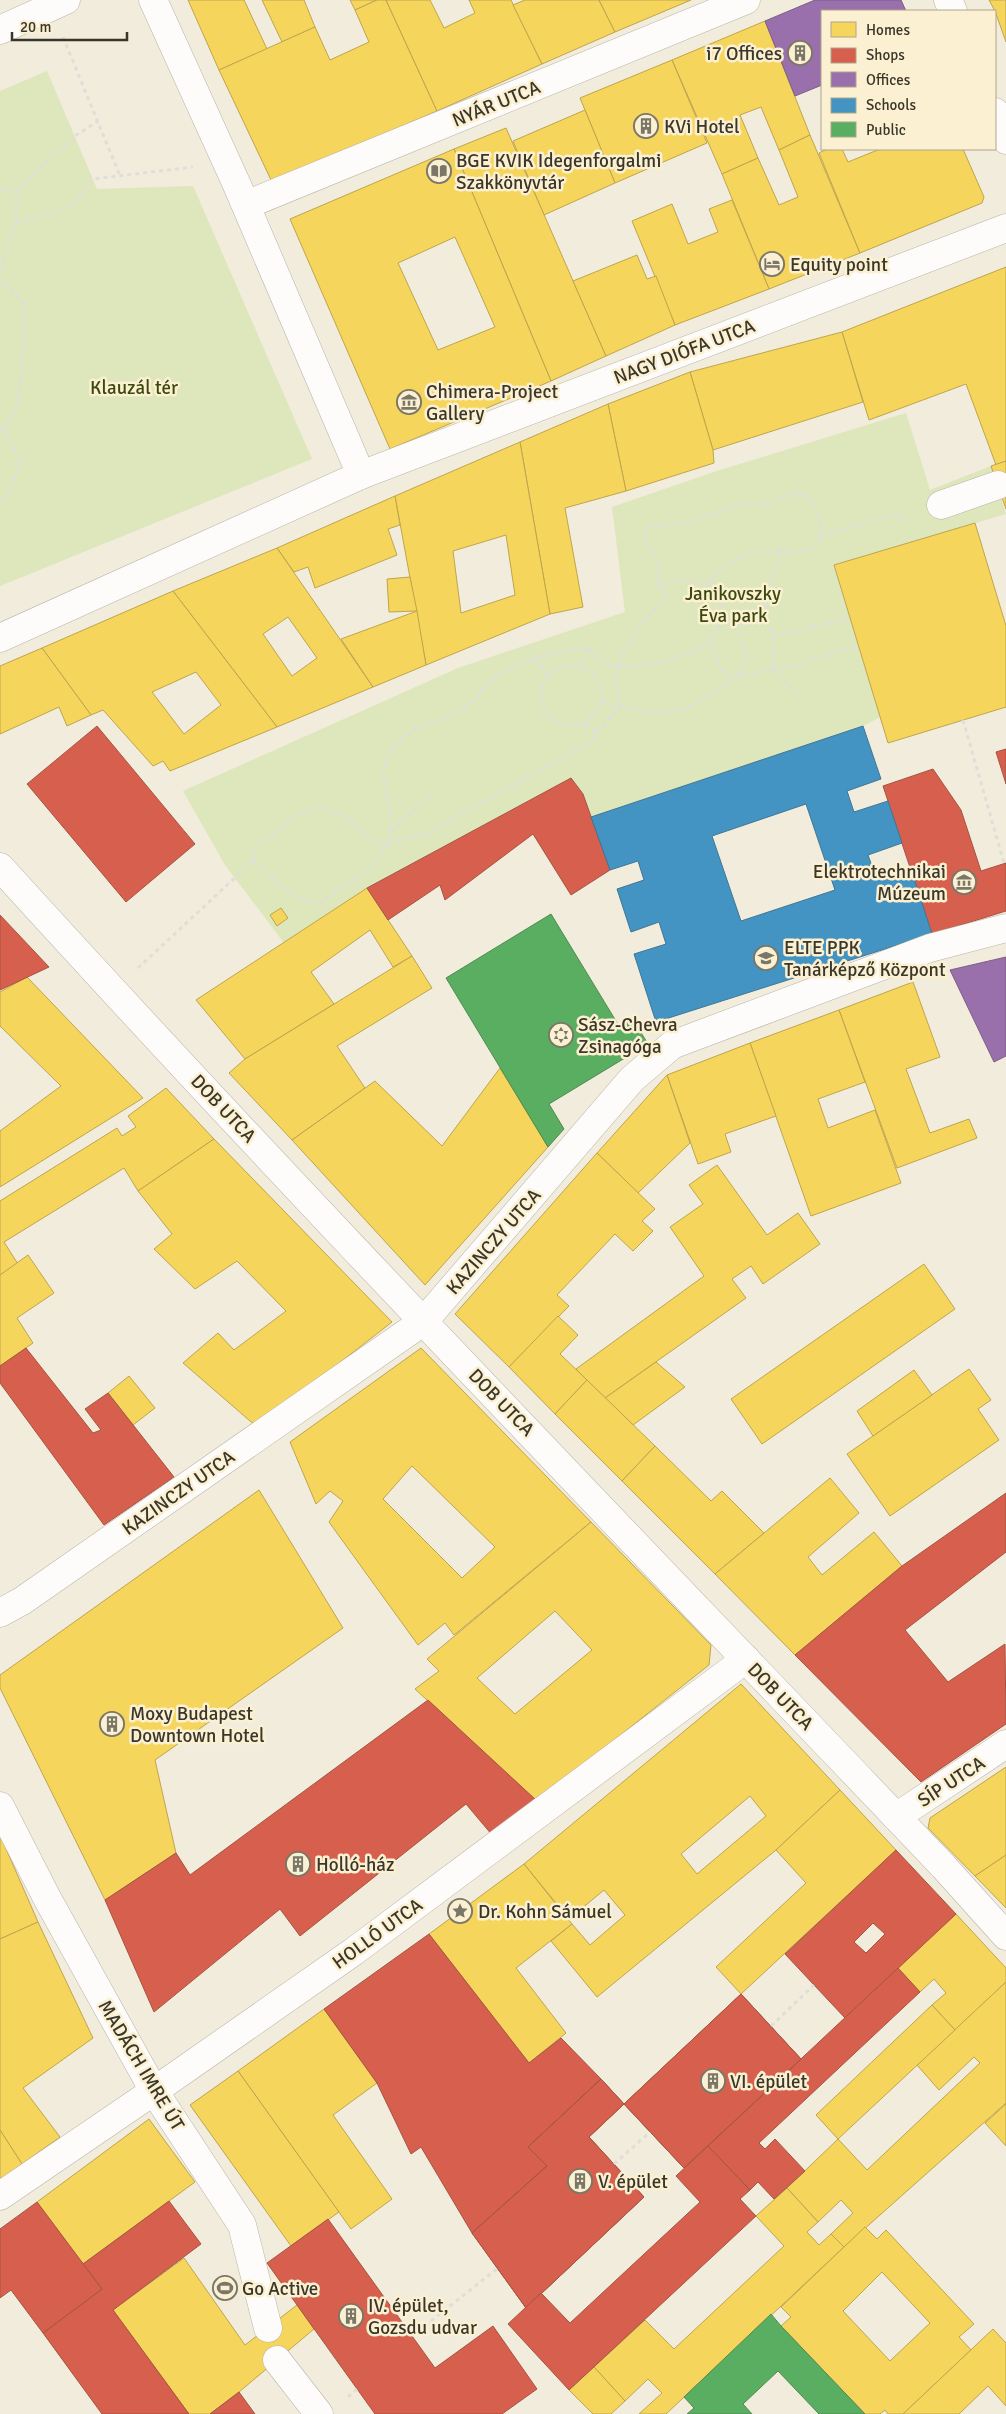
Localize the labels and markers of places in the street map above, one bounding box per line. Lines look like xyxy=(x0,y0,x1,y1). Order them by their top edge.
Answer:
building icon: i7 Offices xyxy=(787,40,813,66)
place label: i7 Offices xyxy=(706,42,782,66)
building icon: KVi Hotel xyxy=(633,113,659,139)
place label: KVi Hotel xyxy=(664,115,740,139)
place label: BGE KVIK Idegenforgalmi Szakkönyvtár xyxy=(456,149,661,195)
library icon: BGE KVIK Idegenforgalmi Szakkönyvtár xyxy=(426,158,452,184)
hotel icon: Equity point xyxy=(759,251,785,277)
place label: Equity point xyxy=(790,253,888,277)
place label: Chimera-Project Gallery xyxy=(426,380,558,426)
museum icon: Chimera-Project Gallery xyxy=(396,389,422,415)
place label: Elektrotechnikai Múzeum xyxy=(813,860,946,906)
museum icon: Elektrotechnikai Múzeum xyxy=(951,869,977,895)
place label: ELTE PPK Tanárképző Központ xyxy=(784,936,946,982)
school or university icon: ELTE PPK Tanárképző Központ xyxy=(753,945,779,971)
place label: Sász-Chevra Zsinagóga xyxy=(578,1013,678,1059)
synagogue icon: Sász-Chevra Zsinagóga xyxy=(548,1022,574,1048)
place label: Moxy Budapest Downtown Hotel xyxy=(130,1702,265,1748)
building icon: Moxy Budapest Downtown Hotel xyxy=(99,1711,125,1737)
building icon: Holló-ház xyxy=(285,1851,311,1877)
place label: Holló-ház xyxy=(316,1853,394,1877)
place icon: Dr. Kohn Sámuel xyxy=(447,1898,473,1924)
place label: Dr. Kohn Sámuel xyxy=(478,1900,612,1924)
building icon: VI. épület xyxy=(700,2068,726,2094)
place label: VI. épület xyxy=(730,2070,808,2094)
building icon: V. épület xyxy=(567,2168,593,2194)
place label: V. épület xyxy=(598,2170,668,2194)
sports icon: Go Active xyxy=(212,2275,238,2301)
place label: Go Active xyxy=(242,2277,318,2301)
place label: IV. épület, Gozsdu udvar xyxy=(368,2294,477,2340)
building icon: IV. épület, Gozsdu udvar xyxy=(338,2303,364,2329)

